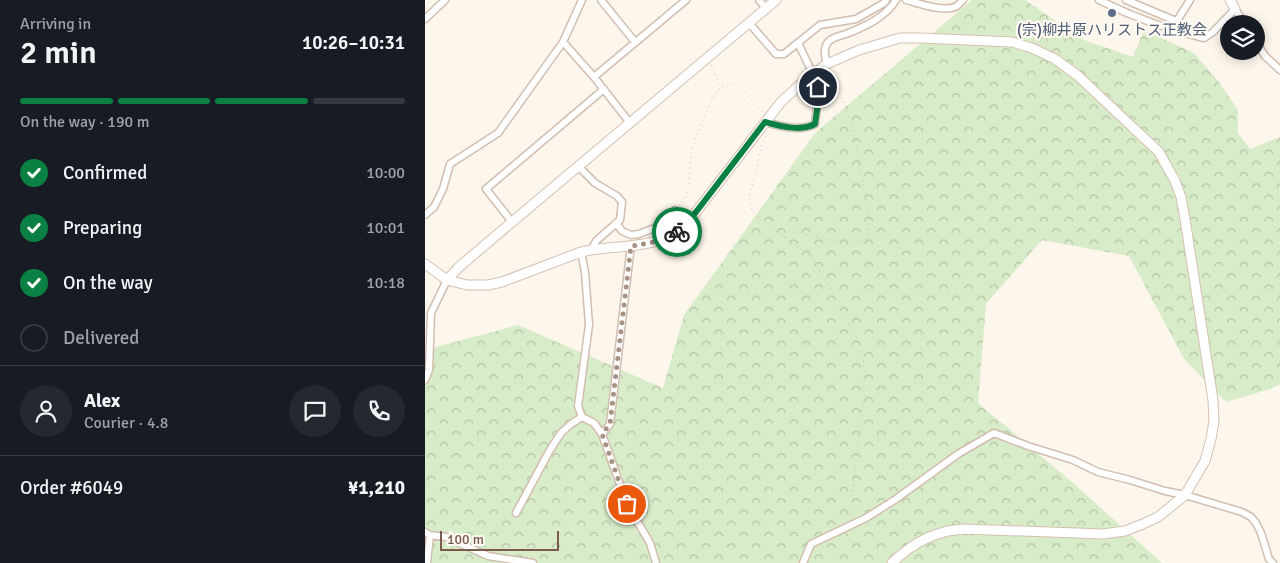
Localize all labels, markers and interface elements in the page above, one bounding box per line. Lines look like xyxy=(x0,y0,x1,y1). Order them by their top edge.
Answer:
marker: (宗)柳井原ハリストス正教会 xyxy=(1106,7,1118,19)
text: Arriving in xyxy=(20,14,91,34)
map controls xyxy=(1220,15,1265,60)
button: layers xyxy=(1220,15,1265,60)
place label: (宗)柳井原ハリストス正教会 xyxy=(1017,21,1207,39)
text: 10:26–10:31 xyxy=(302,31,405,55)
text: 2 min xyxy=(20,33,97,72)
pin xyxy=(797,66,839,108)
icon: home xyxy=(804,73,832,101)
text: On the way · 190 m xyxy=(20,112,150,132)
icon: check xyxy=(20,159,48,187)
text: Confirmed xyxy=(63,161,147,185)
text: 10:00 xyxy=(366,163,405,183)
courier xyxy=(652,207,702,257)
icon: check xyxy=(20,214,48,242)
text: Preparing xyxy=(63,216,142,240)
text: 10:01 xyxy=(366,218,405,238)
icon: bike xyxy=(663,218,691,246)
icon: check xyxy=(20,269,48,297)
text: On the way xyxy=(63,271,153,295)
text: 10:18 xyxy=(366,273,405,293)
text: Delivered xyxy=(63,326,139,350)
button: person xyxy=(20,385,72,437)
button: chat xyxy=(289,385,341,437)
button: phone xyxy=(353,385,405,437)
text: Alex xyxy=(84,389,120,413)
text: Courier · 4.8 xyxy=(84,413,168,433)
text: Order #6049 xyxy=(20,476,123,500)
text: ¥1,210 xyxy=(348,476,405,500)
pin xyxy=(606,483,648,525)
icon: bag xyxy=(613,490,641,518)
scale bar xyxy=(440,528,559,551)
text: 100 m xyxy=(447,531,484,548)

